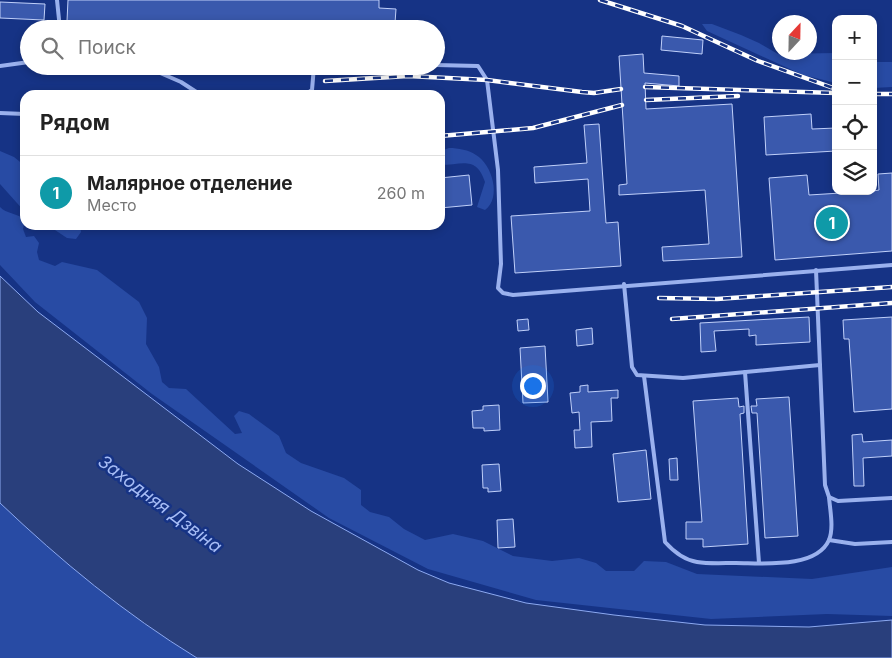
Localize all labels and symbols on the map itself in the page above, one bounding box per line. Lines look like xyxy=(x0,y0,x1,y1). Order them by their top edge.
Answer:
north arrow xyxy=(772,15,817,60)
pin: 1 xyxy=(816,204,848,242)
your location xyxy=(520,373,546,399)
water label: Заходняя Дзвіна xyxy=(94,450,226,557)

